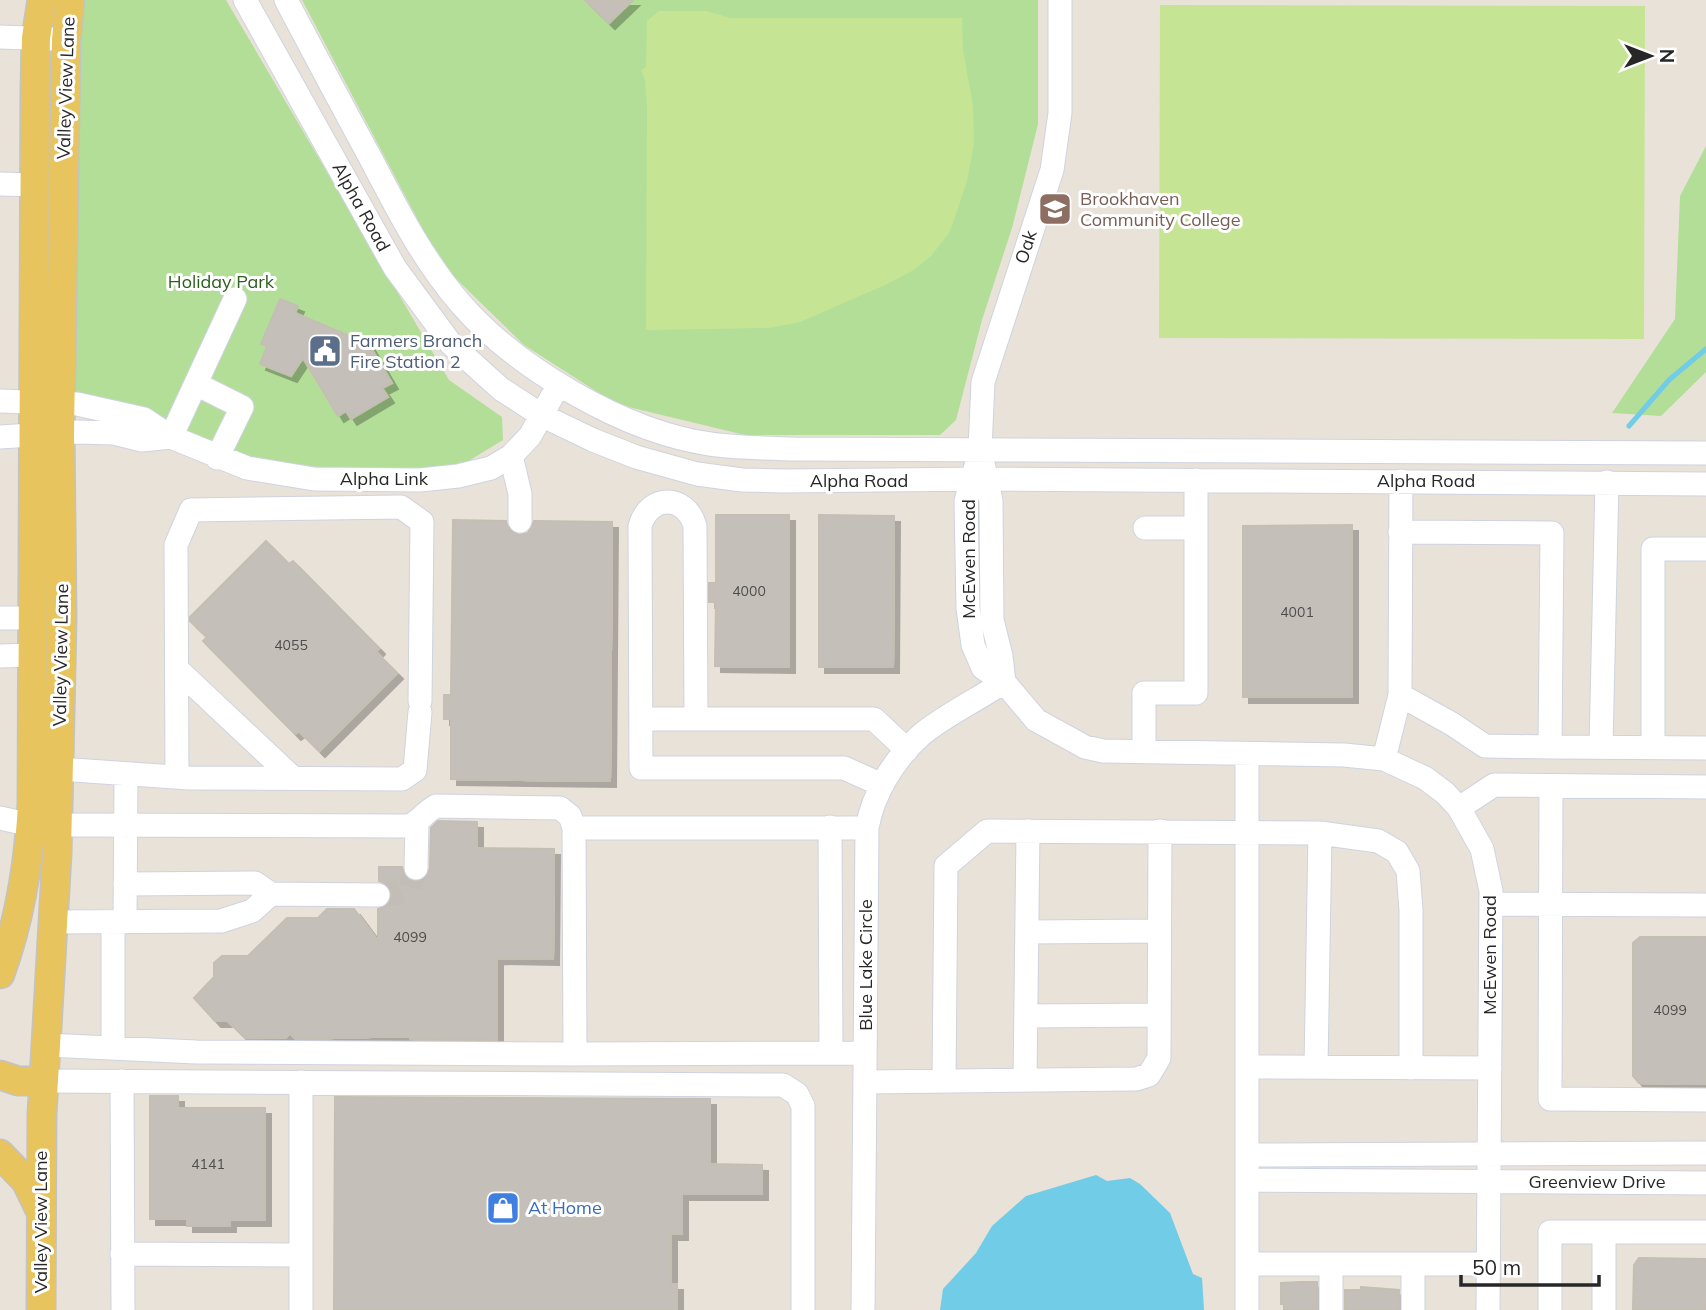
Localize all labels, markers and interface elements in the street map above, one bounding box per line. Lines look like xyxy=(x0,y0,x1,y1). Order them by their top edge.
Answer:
street label: Valley View Lane xyxy=(52,16,79,160)
north arrow xyxy=(1615,21,1685,91)
text: N xyxy=(1655,49,1679,63)
street label: Alpha Road xyxy=(328,158,395,255)
place label: Brookhaven Community College xyxy=(1080,187,1240,231)
school or university icon: Brookhaven Community College xyxy=(1036,190,1074,228)
street label: Oak xyxy=(1009,226,1042,267)
park label: Holiday Park xyxy=(168,270,275,293)
place label: Farmers Branch Fire Station 2 xyxy=(350,329,482,373)
public building icon: Farmers Branch Fire Station 2 xyxy=(306,332,344,370)
street label: Alpha Link xyxy=(340,467,429,490)
street label: Alpha Road xyxy=(810,469,908,492)
street label: Alpha Road xyxy=(1377,469,1475,492)
street label: McEwen Road xyxy=(957,499,980,619)
house number: 4000 xyxy=(732,582,766,600)
street label: Valley View Lane xyxy=(48,583,73,727)
house number: 4001 xyxy=(1280,603,1314,621)
house number: 4055 xyxy=(274,636,308,654)
street label: McEwen Road xyxy=(1478,895,1501,1015)
street label: Blue Lake Circle xyxy=(854,899,877,1031)
house number: 4099 xyxy=(393,928,427,946)
house number: 4099 xyxy=(1653,1001,1687,1019)
street label: Valley View Lane xyxy=(29,1151,52,1293)
house number: 4141 xyxy=(191,1155,225,1173)
street label: Greenview Drive xyxy=(1529,1170,1665,1193)
shop icon: At Home xyxy=(484,1189,522,1227)
place label: At Home xyxy=(528,1196,602,1219)
scale bar xyxy=(1461,1244,1599,1288)
text: 50 m xyxy=(1472,1254,1521,1280)

